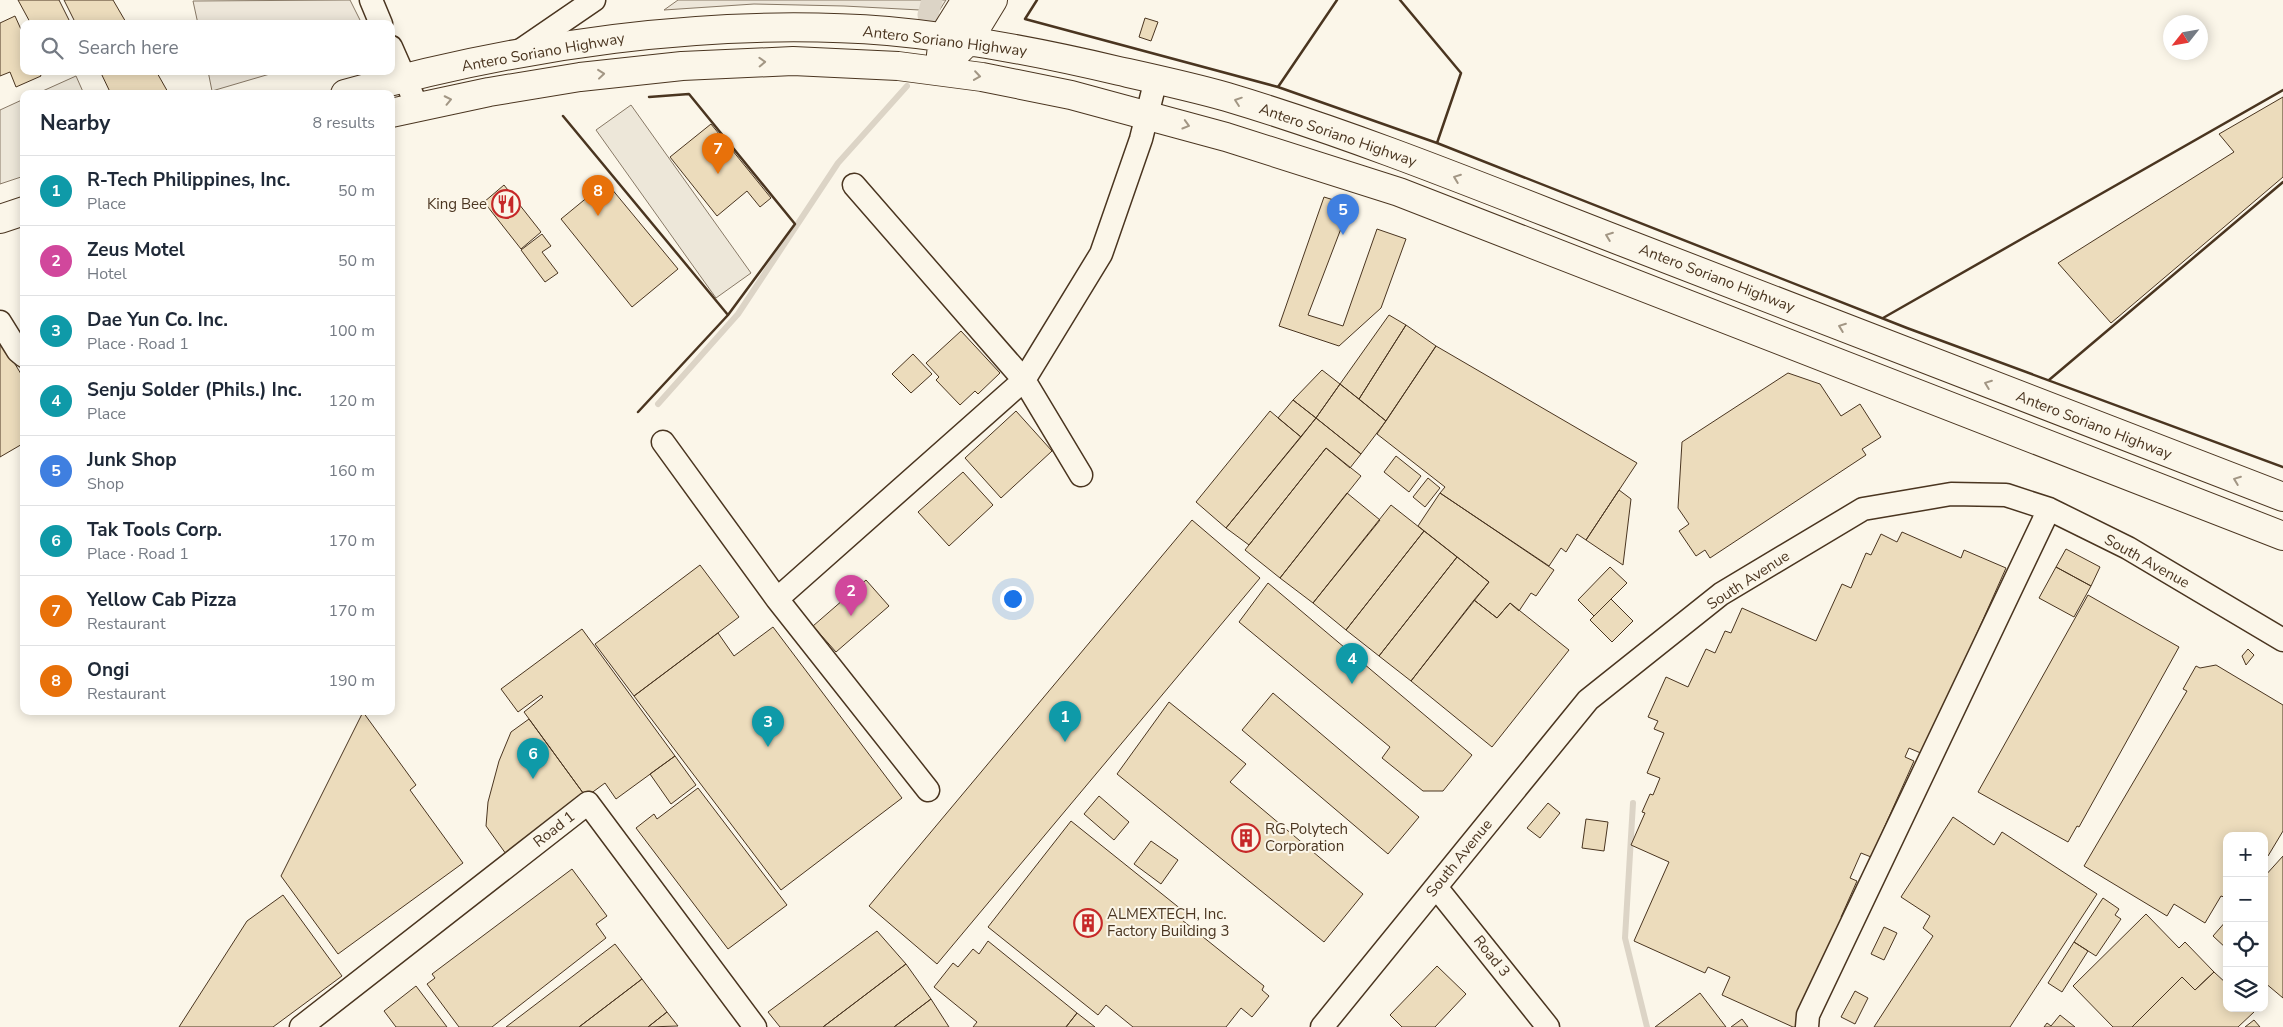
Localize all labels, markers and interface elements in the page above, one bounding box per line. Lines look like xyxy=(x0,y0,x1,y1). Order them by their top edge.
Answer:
north arrow xyxy=(2163,15,2208,60)
search box xyxy=(20,20,395,75)
street label: Antero Soriano Highway xyxy=(862,21,1029,61)
street label: Antero Soriano Highway xyxy=(460,28,626,76)
icon: search xyxy=(38,34,66,62)
text: Search here xyxy=(78,35,179,61)
one-way arrow xyxy=(759,57,767,67)
one-way arrow xyxy=(597,69,605,80)
one-way arrow xyxy=(973,70,981,81)
one-way arrow xyxy=(444,95,453,105)
one-way arrow xyxy=(1234,97,1242,107)
street label: Antero Soriano Highway xyxy=(1257,99,1420,171)
text: Nearby xyxy=(40,109,110,137)
text: 8 results xyxy=(313,112,375,134)
one-way arrow xyxy=(1181,119,1190,130)
pin: 7 xyxy=(702,133,734,174)
text: R-Tech Philippines, Inc. xyxy=(87,167,291,193)
one-way arrow xyxy=(1453,174,1462,184)
pin: 8 xyxy=(582,175,614,216)
text: 1 xyxy=(51,180,61,202)
text: 50 m xyxy=(338,180,375,202)
restaurant icon: King Bee xyxy=(491,189,521,219)
text: Place xyxy=(87,193,126,215)
place label: King Bee xyxy=(427,194,487,214)
pin: 5 xyxy=(1327,194,1359,235)
one-way arrow xyxy=(1605,232,1613,242)
text: Zeus Motel xyxy=(87,237,185,263)
street label: Antero Soriano Highway xyxy=(1636,239,1798,317)
text: 2 xyxy=(51,250,61,272)
text: 50 m xyxy=(338,250,375,272)
text: Hotel xyxy=(87,263,127,285)
text: Dae Yun Co. Inc. xyxy=(87,307,228,333)
text: 3 xyxy=(51,320,61,342)
text: 100 m xyxy=(328,320,375,342)
one-way arrow xyxy=(1838,323,1846,333)
text: Place · Road 1 xyxy=(87,333,189,355)
text: Senju Solder (Phils.) Inc. xyxy=(87,377,302,403)
one-way arrow xyxy=(1984,380,1992,390)
street label: Antero Soriano Highway xyxy=(2013,386,2175,464)
text: 4 xyxy=(51,390,61,412)
text: 120 m xyxy=(328,390,375,412)
text: Place xyxy=(87,403,126,425)
text: Junk Shop xyxy=(87,447,177,473)
text: 5 xyxy=(51,460,61,482)
text: 160 m xyxy=(328,460,375,482)
text: Shop xyxy=(87,473,124,495)
one-way arrow xyxy=(2234,476,2242,486)
text: Tak Tools Corp. xyxy=(87,517,222,543)
street label: South Avenue xyxy=(2101,529,2193,593)
text: 6 xyxy=(51,530,61,552)
text: 170 m xyxy=(328,530,375,552)
text: Place · Road 1 xyxy=(87,543,189,565)
street label: South Avenue xyxy=(1703,546,1793,614)
pin: 2 xyxy=(835,575,867,616)
your location xyxy=(1000,586,1026,612)
text: Yellow Cab Pizza xyxy=(87,587,237,613)
text: 7 xyxy=(51,600,61,622)
text: 170 m xyxy=(328,600,375,622)
text: Restaurant xyxy=(87,613,166,635)
pin: 4 xyxy=(1336,643,1368,684)
text: Ongi xyxy=(87,657,129,683)
text: 8 xyxy=(51,670,61,692)
text: 190 m xyxy=(328,670,375,692)
text: Restaurant xyxy=(87,683,166,705)
pin: 1 xyxy=(1049,701,1081,742)
pin: 3 xyxy=(752,706,784,747)
pin: 6 xyxy=(517,738,549,779)
street label: Road 1 xyxy=(529,806,579,852)
street label: South Avenue xyxy=(1421,815,1497,901)
place label: RG Polytech Corporation xyxy=(1265,819,1348,856)
building icon: RG Polytech Corporation xyxy=(1231,823,1261,853)
map controls xyxy=(2223,832,2268,1012)
button: + xyxy=(2223,832,2268,877)
button: − xyxy=(2223,877,2268,922)
place label: ALMEXTECH, Inc. Factory Building 3 xyxy=(1107,904,1230,941)
building icon: ALMEXTECH, Inc. Factory Building 3 xyxy=(1073,908,1103,938)
button: locate xyxy=(2223,922,2268,967)
street label: Road 3 xyxy=(1469,931,1515,981)
button: layers xyxy=(2223,967,2268,1012)

